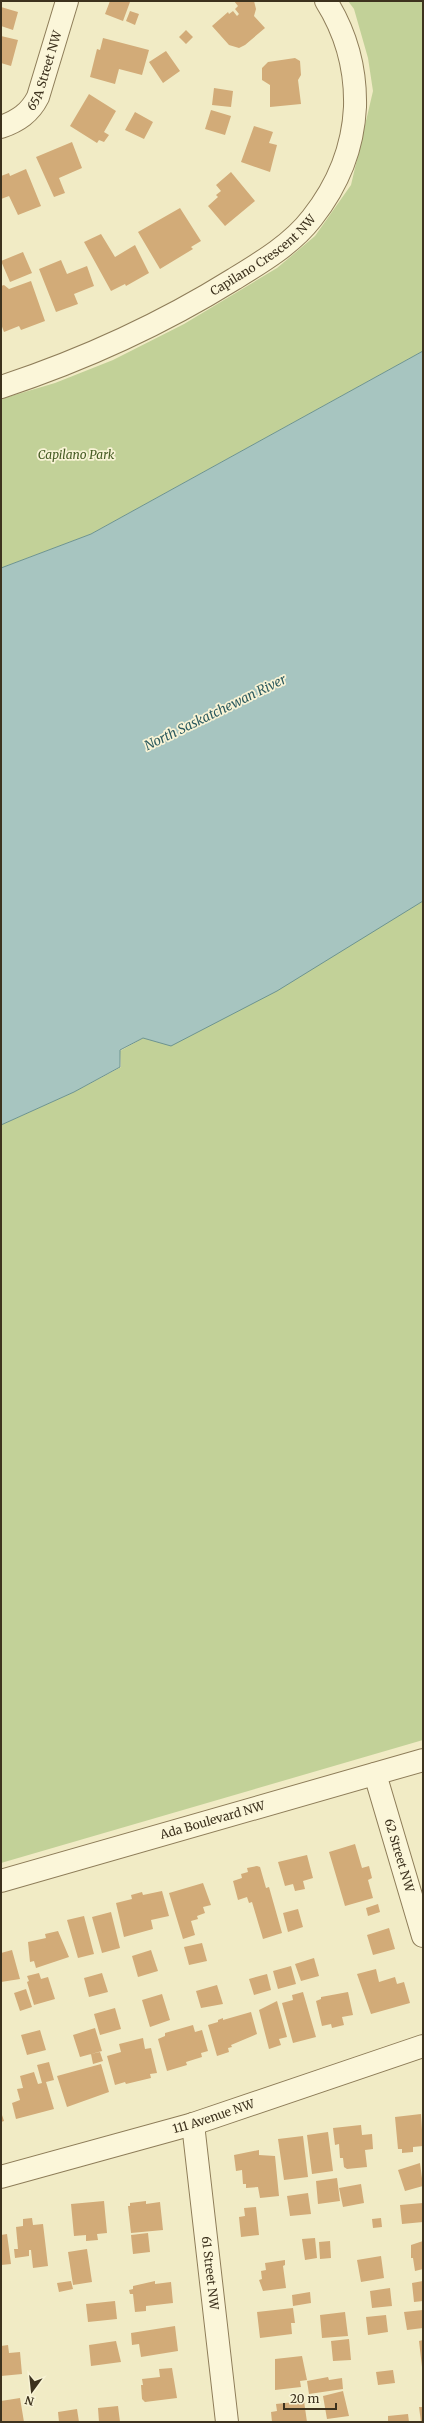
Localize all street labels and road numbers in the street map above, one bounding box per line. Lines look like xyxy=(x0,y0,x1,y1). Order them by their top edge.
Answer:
street label: 65A Street NW xyxy=(24,28,65,114)
street label: Capilano Crescent NW xyxy=(207,211,319,299)
street label: Ada Boulevard NW xyxy=(157,1797,267,1842)
street label: 62 Street NW xyxy=(382,1817,418,1895)
street label: 111 Avenue NW xyxy=(171,2095,257,2136)
street label: 61 Street NW xyxy=(199,2236,222,2311)

